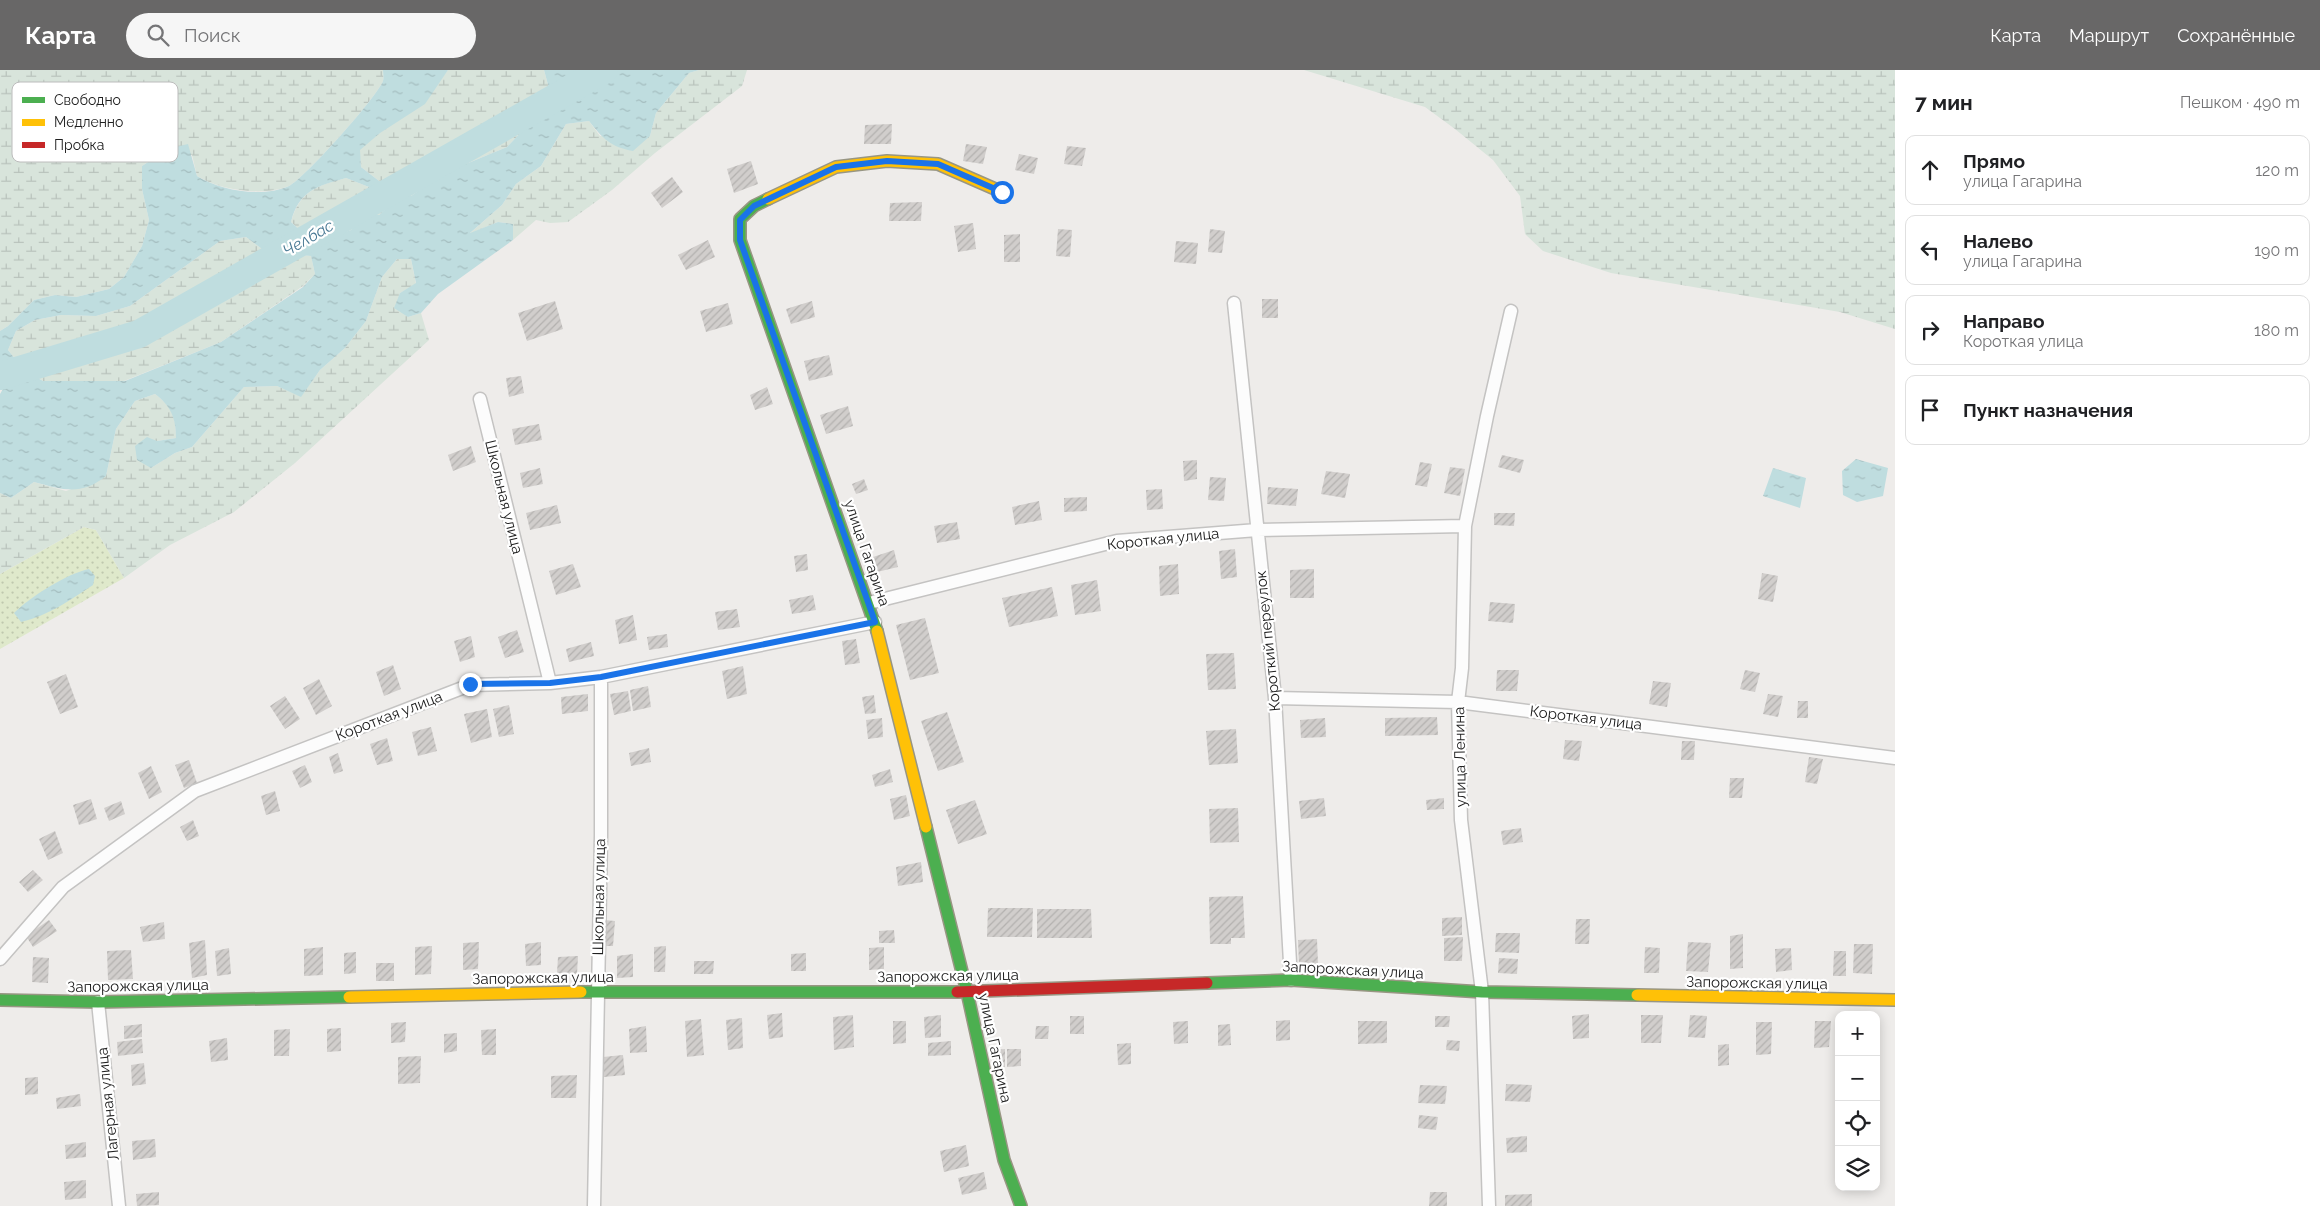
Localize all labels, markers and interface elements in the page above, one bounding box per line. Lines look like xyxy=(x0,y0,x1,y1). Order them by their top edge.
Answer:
search box xyxy=(126,13,476,58)
text: Карта xyxy=(25,21,96,50)
icon: search xyxy=(144,21,172,49)
text: Поиск xyxy=(184,24,241,46)
text: Карта xyxy=(1990,25,2041,46)
text: Маршрут xyxy=(2069,25,2149,46)
text: Сохранённые xyxy=(2177,25,2295,46)
legend xyxy=(12,82,178,162)
text: 7 мин xyxy=(1915,90,1973,115)
text: Свободно xyxy=(54,92,121,108)
text: Пешком · 490 m xyxy=(2180,93,2300,112)
text: Медленно xyxy=(54,114,123,130)
text: Пробка xyxy=(54,137,104,153)
text: Прямо xyxy=(1963,150,2025,172)
icon: ahead xyxy=(1916,156,1944,184)
text: 120 m xyxy=(2255,161,2299,180)
text: улица Гагарина xyxy=(1963,172,2082,191)
route start xyxy=(991,181,1014,204)
water label: Челбас xyxy=(279,216,337,260)
text: Налево xyxy=(1963,230,2033,252)
icon: left xyxy=(1916,236,1944,264)
text: 190 m xyxy=(2254,241,2299,260)
text: улица Гагарина xyxy=(1963,252,2082,271)
text: Направо xyxy=(1963,310,2044,332)
icon: right xyxy=(1916,316,1944,344)
text: 180 m xyxy=(2254,321,2299,340)
text: Короткая улица xyxy=(1963,332,2083,351)
icon: arrive xyxy=(1916,396,1944,424)
text: Пункт назначения xyxy=(1963,399,2133,421)
street label: Школьная улица xyxy=(481,438,527,556)
street label: улица Гагарина xyxy=(840,497,894,609)
street label: Короткая улица xyxy=(1106,524,1220,554)
street label: Короткий переулок xyxy=(1252,570,1284,712)
route end xyxy=(459,673,482,696)
street label: Короткая улица xyxy=(333,687,445,745)
street label: Короткая улица xyxy=(1529,702,1643,734)
street label: улица Ленина xyxy=(1450,707,1470,807)
street label: Школьная улица xyxy=(589,838,609,956)
street label: Запорожская улица xyxy=(1282,957,1424,983)
street label: Запорожская улица xyxy=(877,966,1019,986)
street label: Запорожская улица xyxy=(472,968,614,988)
street label: Запорожская улица xyxy=(1686,973,1828,993)
street label: Запорожская улица xyxy=(67,976,209,996)
street label: улица Гагарина xyxy=(975,992,1015,1104)
map controls xyxy=(1835,1011,1880,1191)
button: + xyxy=(1835,1011,1880,1056)
street label: Лагерная улица xyxy=(93,1046,123,1162)
button: − xyxy=(1835,1056,1880,1101)
button: locate xyxy=(1835,1101,1880,1146)
button: layers xyxy=(1835,1146,1880,1191)

